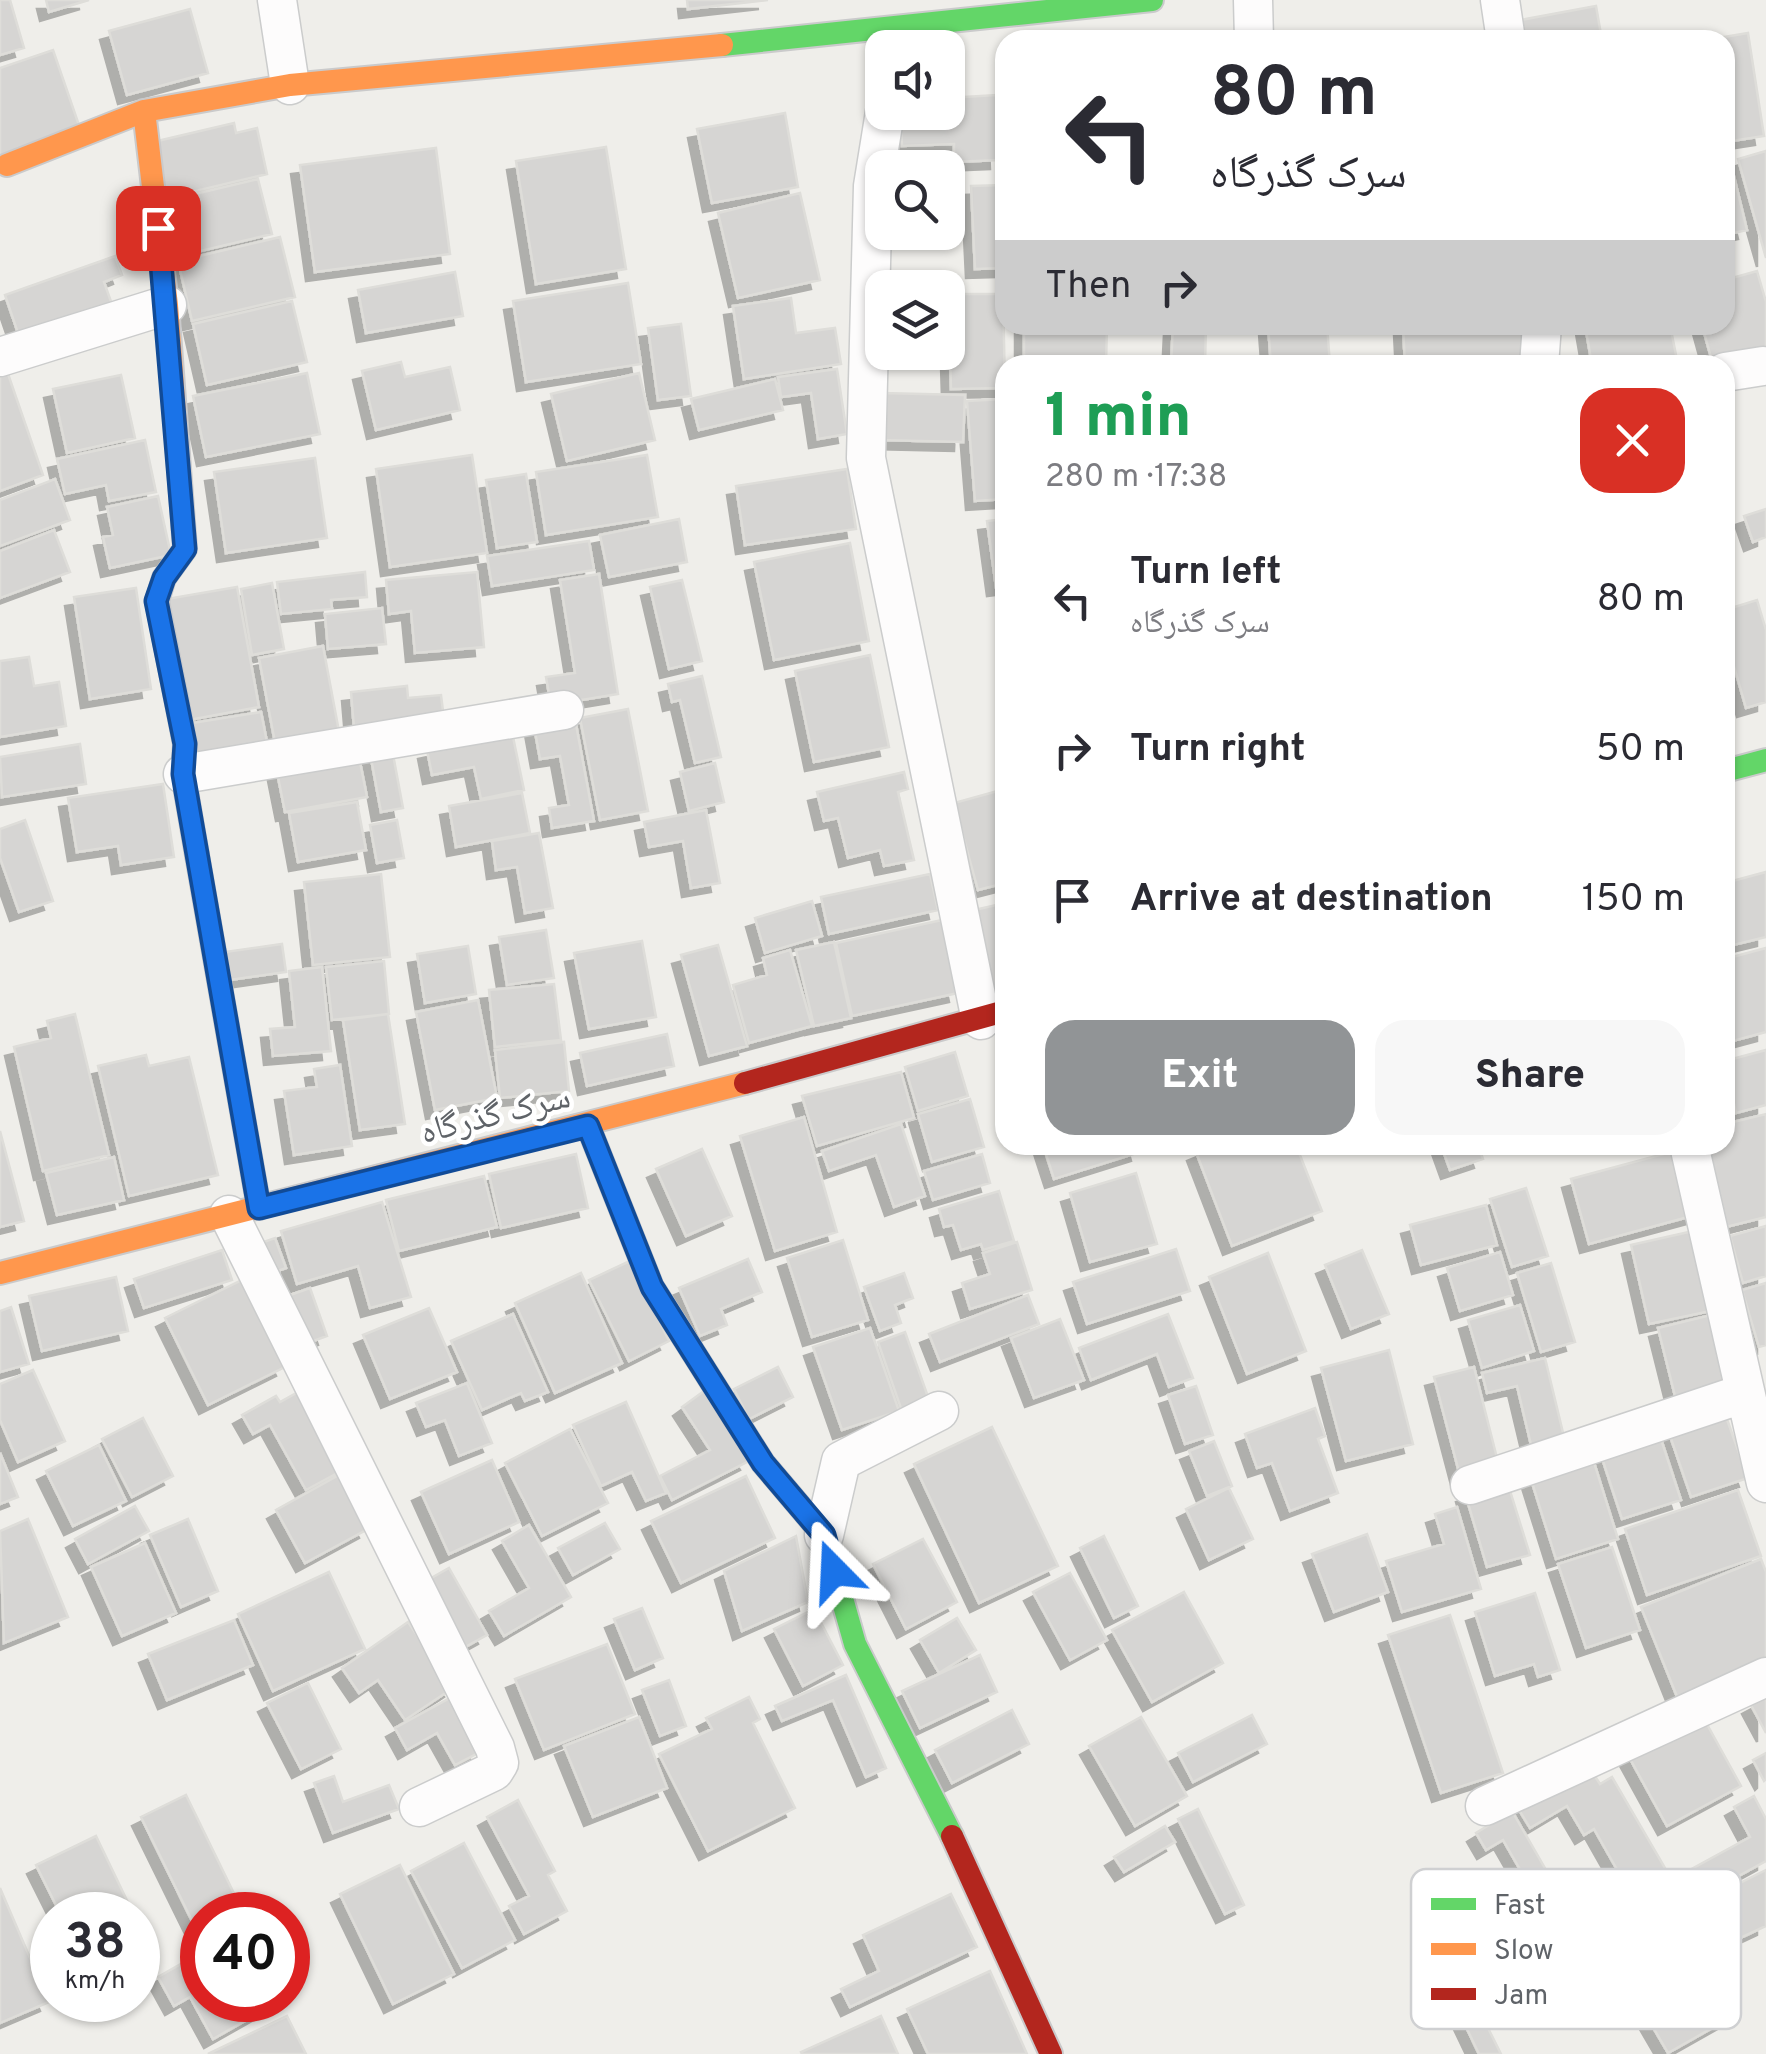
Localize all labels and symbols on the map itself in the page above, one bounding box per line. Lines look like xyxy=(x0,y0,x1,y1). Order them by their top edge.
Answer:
pin xyxy=(116,186,201,271)
street label: سرک گذرگاه xyxy=(416,1076,575,1156)
position arrow xyxy=(782,1519,886,1623)
legend xyxy=(1411,1869,1741,2029)
text: Fast xyxy=(1494,1889,1546,1925)
speed limit sign: 40 xyxy=(180,1892,310,2022)
text: Slow xyxy=(1494,1934,1553,1970)
text: Jam xyxy=(1494,1979,1548,2015)

